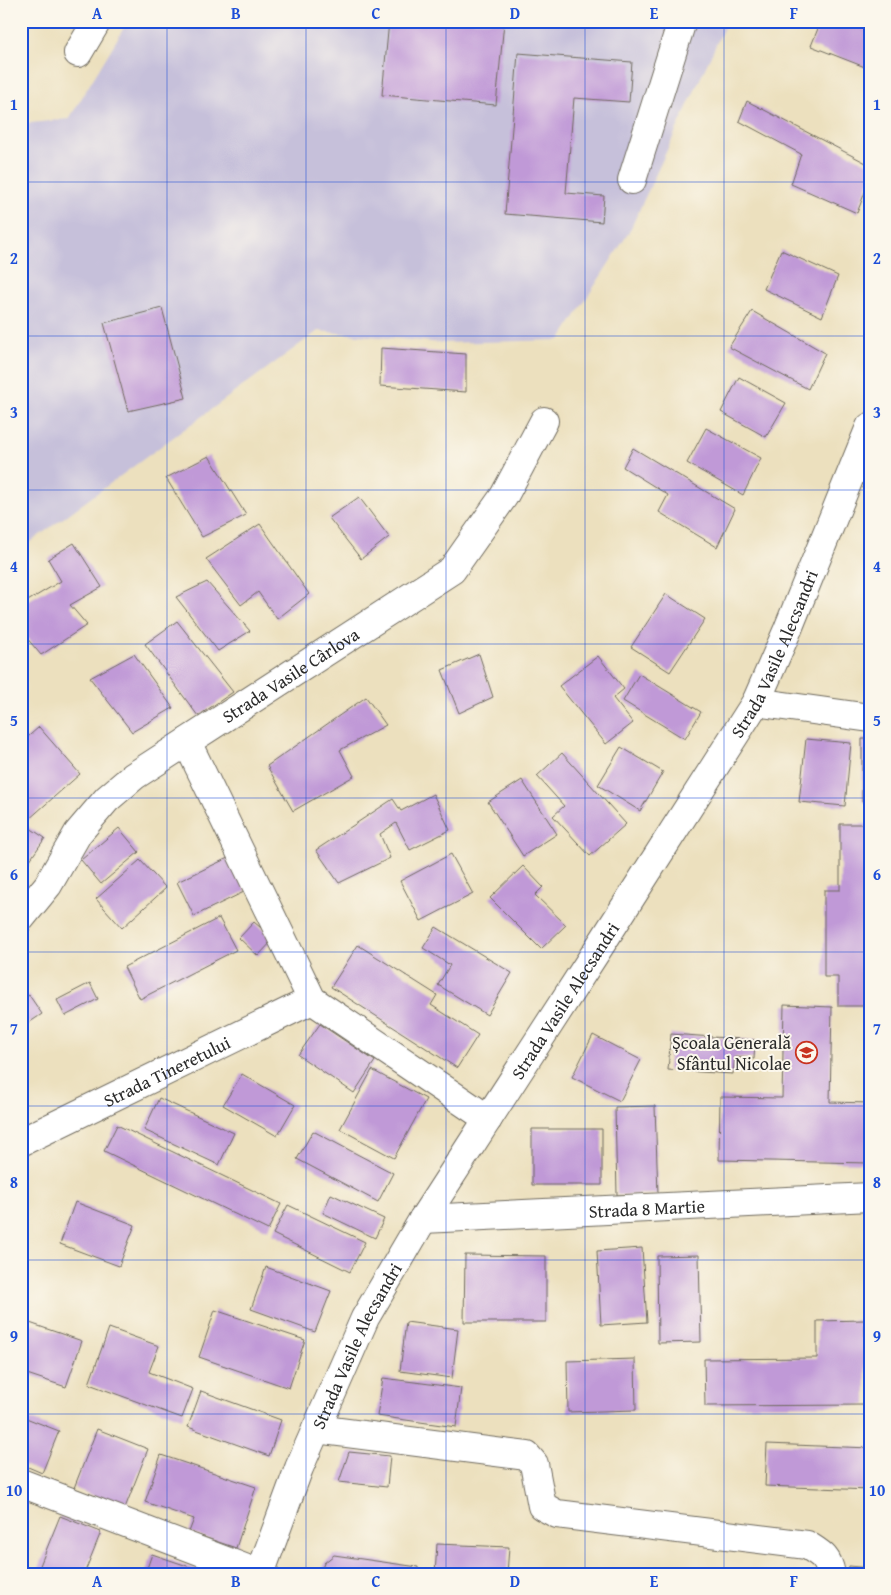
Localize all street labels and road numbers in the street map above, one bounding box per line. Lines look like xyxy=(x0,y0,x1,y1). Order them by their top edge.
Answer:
street label: Strada Vasile Alecsandri xyxy=(723,566,824,743)
street label: Strada Vasile Cârlova xyxy=(216,620,365,729)
street label: Strada Vasile Alecsandri xyxy=(504,917,625,1084)
street label: Strada Tineretului xyxy=(99,1028,235,1113)
street label: Strada 8 Martie xyxy=(588,1192,705,1224)
street label: Strada Vasile Alecsandri xyxy=(304,1257,408,1433)

